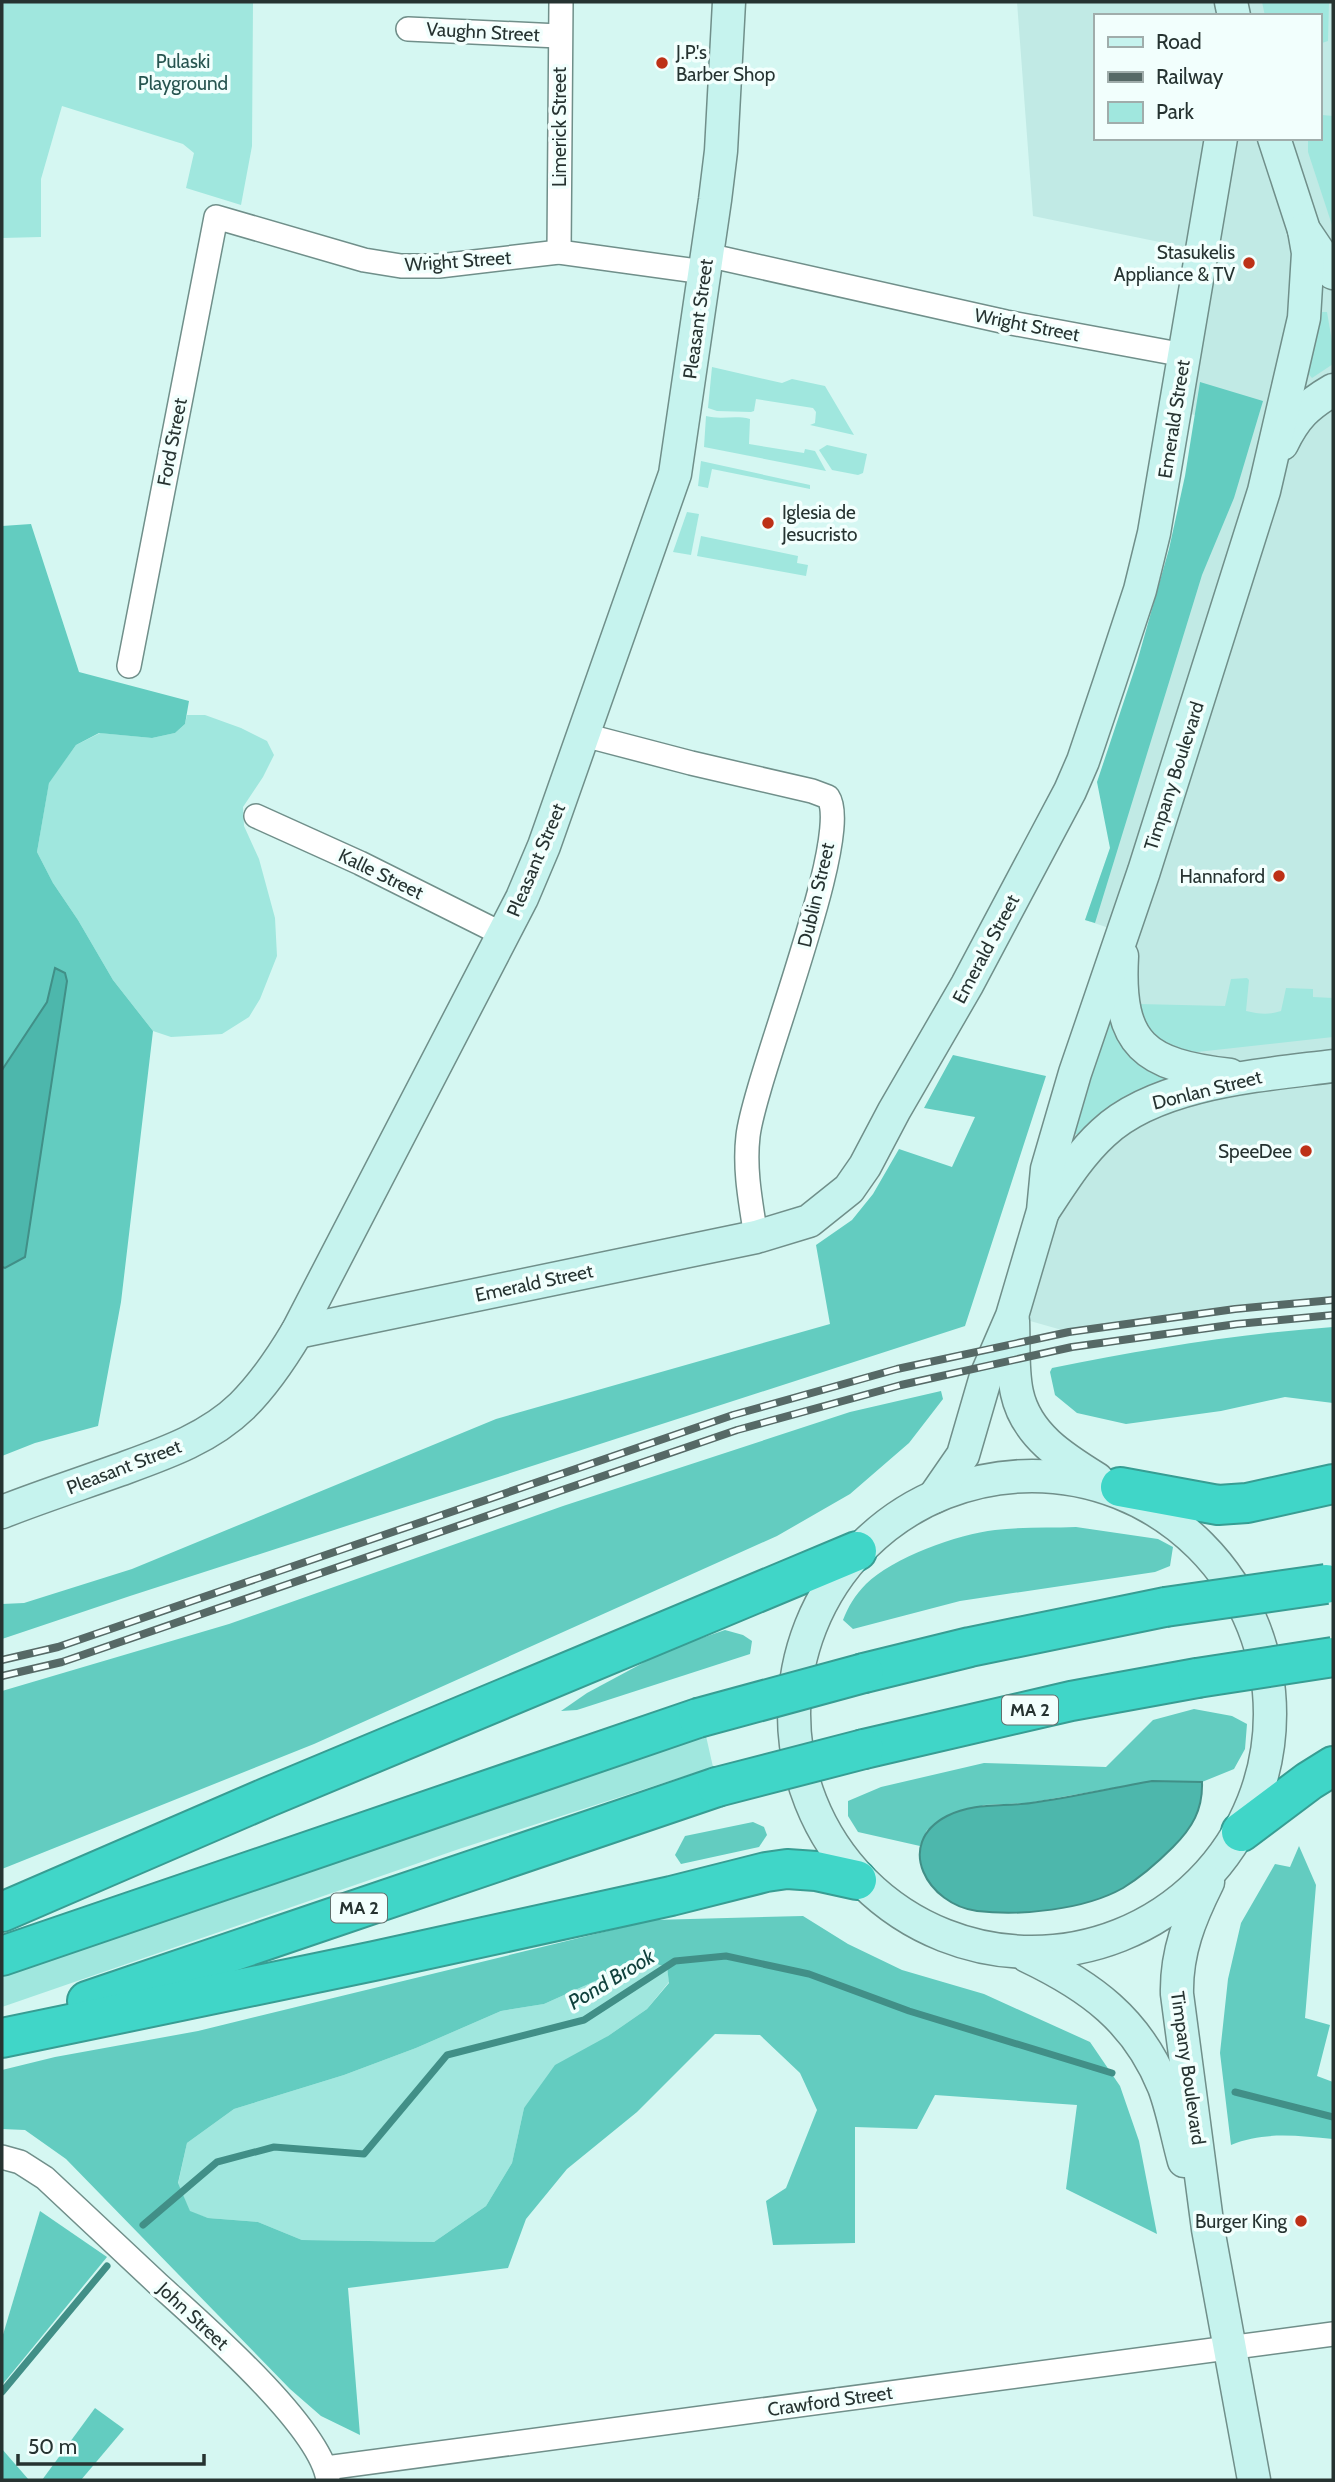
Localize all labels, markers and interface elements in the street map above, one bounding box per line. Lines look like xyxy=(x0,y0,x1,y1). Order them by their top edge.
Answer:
legend xyxy=(1094,14,1321,140)
street label: Vaughn Street xyxy=(426,18,541,46)
text: Road xyxy=(1156,29,1202,54)
place label: J.P.'s Barber Shop xyxy=(675,41,775,86)
park label: Pulaski Playground xyxy=(138,50,228,95)
marker: J.P.'s Barber Shop xyxy=(654,55,670,71)
text: Railway xyxy=(1156,64,1224,89)
street label: Limerick Street xyxy=(548,66,571,187)
text: Park xyxy=(1156,99,1194,124)
place label: Stasukelis Appliance & TV xyxy=(1114,241,1235,286)
street label: Wright Street xyxy=(404,246,513,276)
marker: Stasukelis Appliance & TV xyxy=(1241,255,1257,271)
street label: Pleasant Street xyxy=(678,257,718,381)
street label: Wright Street xyxy=(973,304,1082,347)
street label: Emerald Street xyxy=(1153,357,1195,480)
street label: Ford Street xyxy=(152,396,192,488)
place label: Iglesia de Jesucristo xyxy=(781,501,857,546)
marker: Iglesia de Jesucristo xyxy=(760,515,776,531)
street label: Timpany Boulevard xyxy=(1139,699,1209,853)
street label: Pleasant Street xyxy=(502,799,570,920)
street label: Dublin Street xyxy=(793,840,839,949)
street label: Kalle Street xyxy=(335,844,428,905)
place label: Hannaford xyxy=(1180,865,1265,888)
marker: Hannaford xyxy=(1271,868,1287,884)
street label: Emerald Street xyxy=(948,890,1025,1007)
street label: Donlan Street xyxy=(1150,1065,1265,1115)
place label: SpeeDee xyxy=(1218,1140,1292,1163)
marker: SpeeDee xyxy=(1298,1143,1314,1159)
street label: Emerald Street xyxy=(473,1259,596,1307)
street label: Pleasant Street xyxy=(63,1434,185,1499)
road number: MA 2 xyxy=(1002,1695,1058,1724)
road number: MA 2 xyxy=(331,1894,387,1922)
water label: Pond Brook xyxy=(563,1943,660,2015)
street label: Timpany Boulevard xyxy=(1166,1990,1210,2146)
place label: Burger King xyxy=(1195,2210,1288,2233)
marker: Burger King xyxy=(1293,2213,1309,2229)
street label: John Street xyxy=(152,2277,234,2355)
street label: Crawford Street xyxy=(766,2381,895,2421)
scale bar xyxy=(18,2422,203,2466)
text: 50 m xyxy=(28,2434,77,2459)

